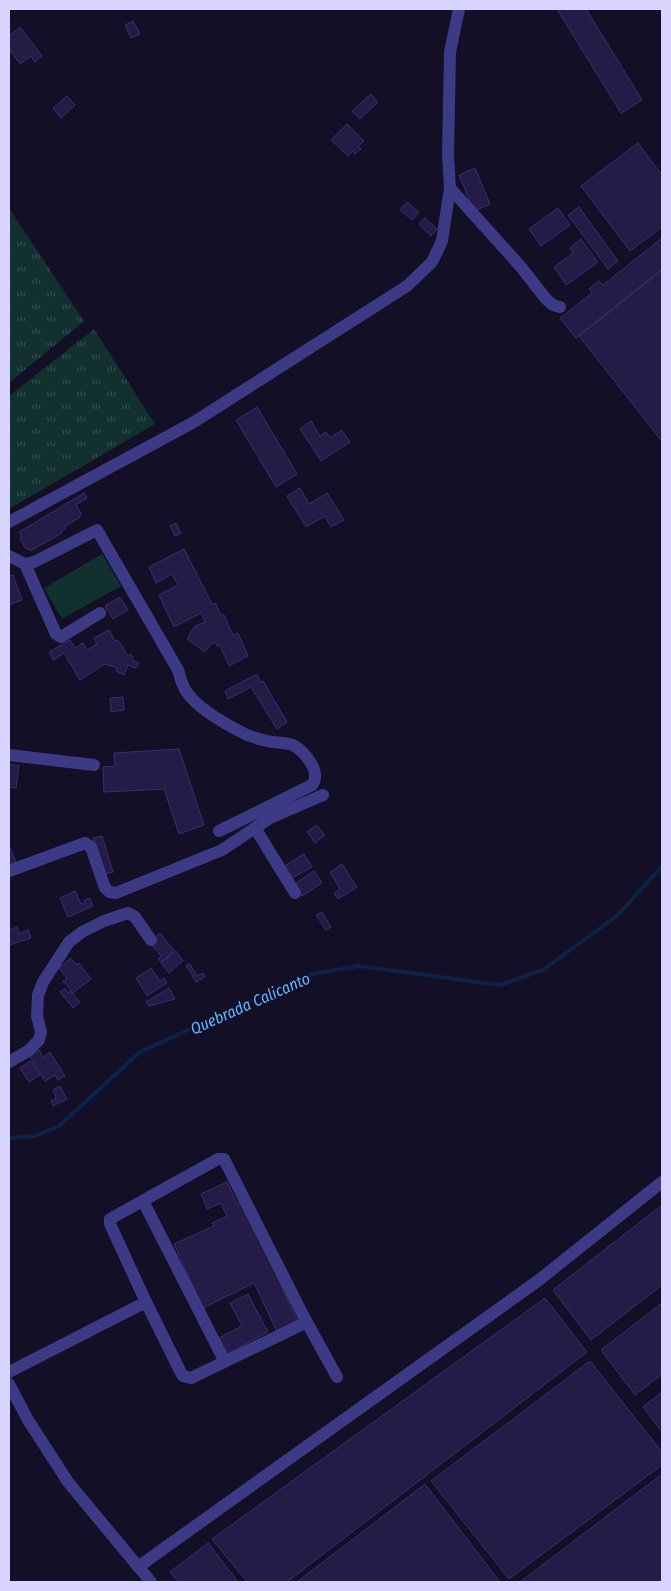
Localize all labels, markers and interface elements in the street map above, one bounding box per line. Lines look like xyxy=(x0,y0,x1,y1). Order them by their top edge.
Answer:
water label: Quebrada Calicanto xyxy=(187,969,313,1038)

